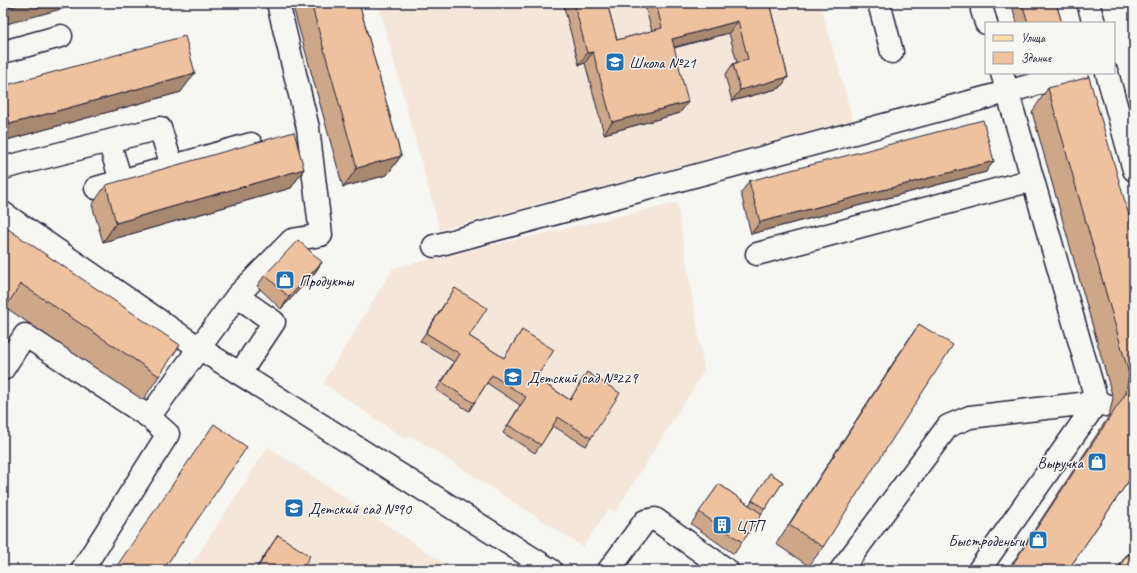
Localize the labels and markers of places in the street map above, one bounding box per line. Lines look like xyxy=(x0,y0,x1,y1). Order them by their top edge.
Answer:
school or university icon: Школа №21 xyxy=(604,51,626,73)
place label: Школа №21 xyxy=(629,53,697,73)
shop icon: Продукты xyxy=(274,269,296,291)
place label: Продукты xyxy=(299,271,355,291)
school or university icon: Детский сад №229 xyxy=(502,366,524,388)
place label: Детский сад №229 xyxy=(527,368,639,388)
shop icon: Выручка xyxy=(1086,451,1108,473)
place label: Выручка xyxy=(1037,453,1085,473)
school or university icon: Детский сад №90 xyxy=(283,497,305,519)
place label: Детский сад №90 xyxy=(308,499,413,519)
building icon: ЦТП xyxy=(711,514,733,536)
place label: ЦТП xyxy=(736,516,767,536)
shop icon: Быстроденьги xyxy=(1027,529,1049,551)
place label: Быстроденьги xyxy=(948,531,1025,551)

